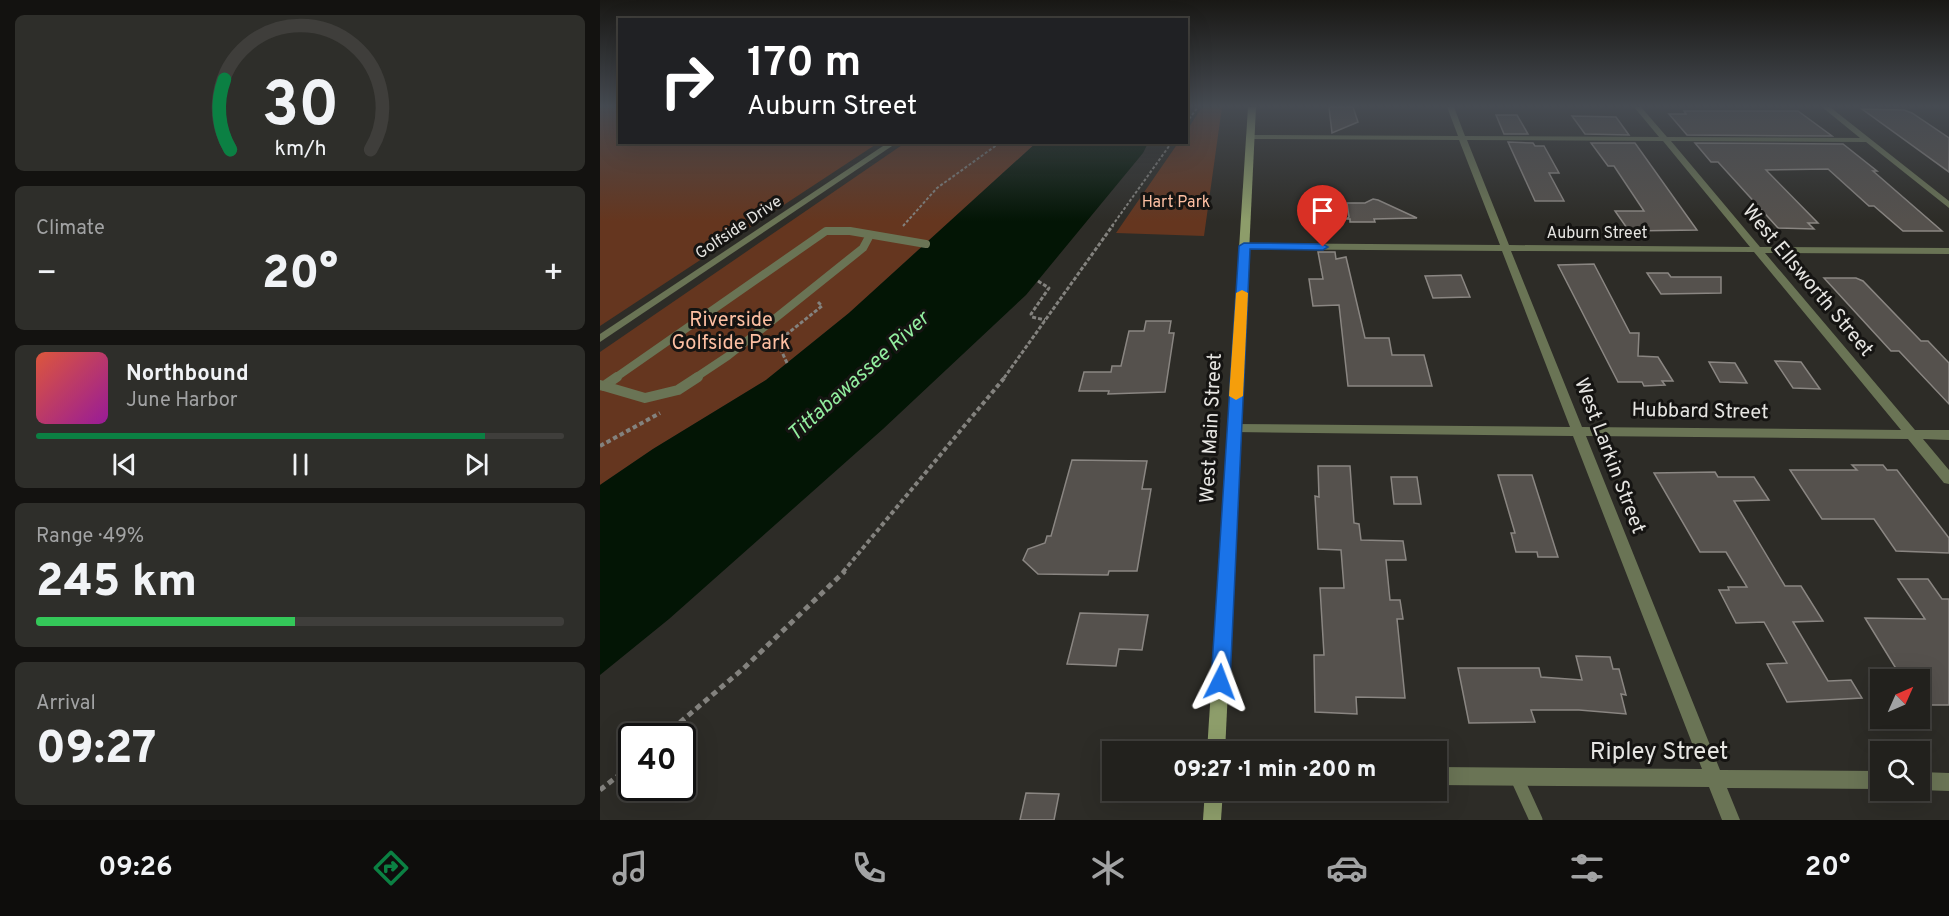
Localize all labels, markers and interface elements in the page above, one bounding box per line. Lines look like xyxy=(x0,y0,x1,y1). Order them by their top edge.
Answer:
text: 170 m xyxy=(747,38,861,91)
icon: right xyxy=(648,42,726,120)
text: 30 xyxy=(261,69,339,148)
text: Auburn Street xyxy=(747,90,917,124)
text: km/h xyxy=(274,136,326,163)
pin xyxy=(1297,185,1348,247)
street label: Golfside Drive xyxy=(692,192,786,264)
park label: Hart Park xyxy=(1142,193,1210,213)
icon: arrive xyxy=(1306,194,1339,227)
street label: West Ellsworth Street xyxy=(1736,199,1878,363)
text: Climate xyxy=(36,216,105,242)
street label: Auburn Street xyxy=(1547,224,1647,244)
text: 20° xyxy=(262,247,338,304)
text: − xyxy=(36,254,57,296)
text: + xyxy=(543,254,564,296)
water label: Tittabawassee River xyxy=(782,305,937,448)
park label: Riverside Golfside Park xyxy=(672,308,790,357)
street label: West Main Street xyxy=(1195,352,1229,504)
text: Northbound xyxy=(126,361,249,388)
street label: West Larkin Street xyxy=(1567,374,1651,538)
text: June Harbor xyxy=(126,388,238,414)
street label: Hubbard Street xyxy=(1631,398,1769,426)
icon: previous xyxy=(108,448,141,481)
icon: pause xyxy=(284,448,317,481)
icon: next xyxy=(460,448,493,481)
text: Range · 49% xyxy=(36,524,144,550)
text: 245 km xyxy=(36,555,197,612)
position arrow xyxy=(1188,650,1252,714)
north arrow xyxy=(1870,669,1930,729)
map controls xyxy=(1870,669,1930,801)
text: Arrival xyxy=(36,691,96,717)
text: 09:27 xyxy=(36,722,156,779)
speed limit sign: 40 xyxy=(618,723,696,801)
street label: Ripley Street xyxy=(1590,738,1728,768)
button: search xyxy=(1870,741,1930,801)
text: 09:27 · 1 min · 200 m xyxy=(1173,757,1376,784)
icon: directions xyxy=(370,847,412,889)
icon: music xyxy=(609,847,651,889)
icon: phone xyxy=(848,847,890,889)
icon: climate xyxy=(1087,847,1129,889)
icon: car xyxy=(1326,847,1368,889)
icon: filters xyxy=(1566,847,1608,889)
text: 09:26 xyxy=(99,851,173,885)
text: 20° xyxy=(1805,851,1850,885)

